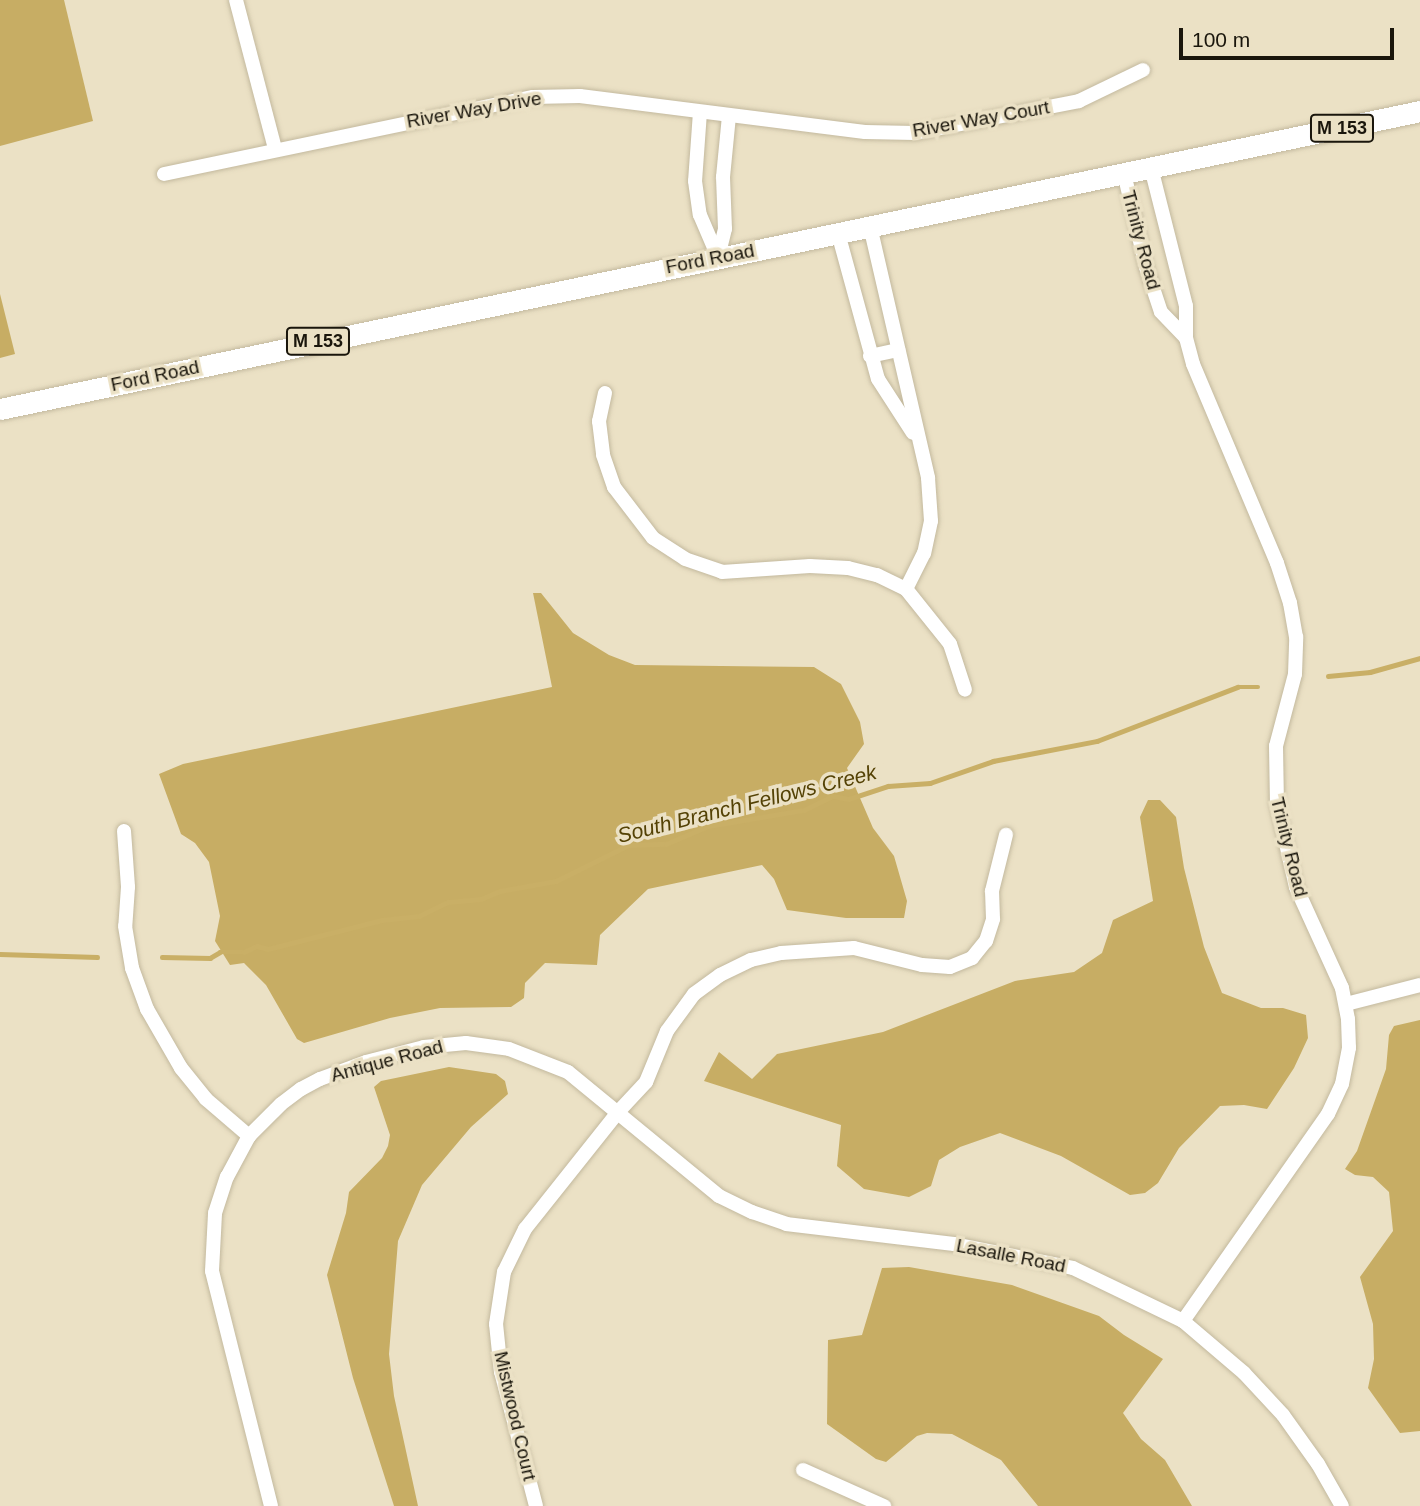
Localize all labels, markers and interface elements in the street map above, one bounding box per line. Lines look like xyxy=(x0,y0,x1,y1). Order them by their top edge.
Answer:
scale bar xyxy=(1182,14,1397,58)
text: 100 m xyxy=(1192,28,1250,51)
street label: River Way Drive xyxy=(405,87,543,133)
street label: River Way Court xyxy=(911,96,1051,142)
road number: M 153 xyxy=(1309,113,1375,142)
street label: Trinity Road xyxy=(1117,188,1165,292)
street label: Ford Road xyxy=(664,239,756,279)
road number: M 153 xyxy=(285,326,351,356)
street label: Ford Road xyxy=(109,356,201,396)
water label: South Branch Fellows Creek xyxy=(615,760,879,848)
street label: Trinity Road xyxy=(1266,795,1312,899)
street label: Antique Road xyxy=(328,1035,446,1087)
street label: Lasalle Road xyxy=(954,1234,1068,1278)
street label: Mistwood Court xyxy=(489,1349,541,1483)

